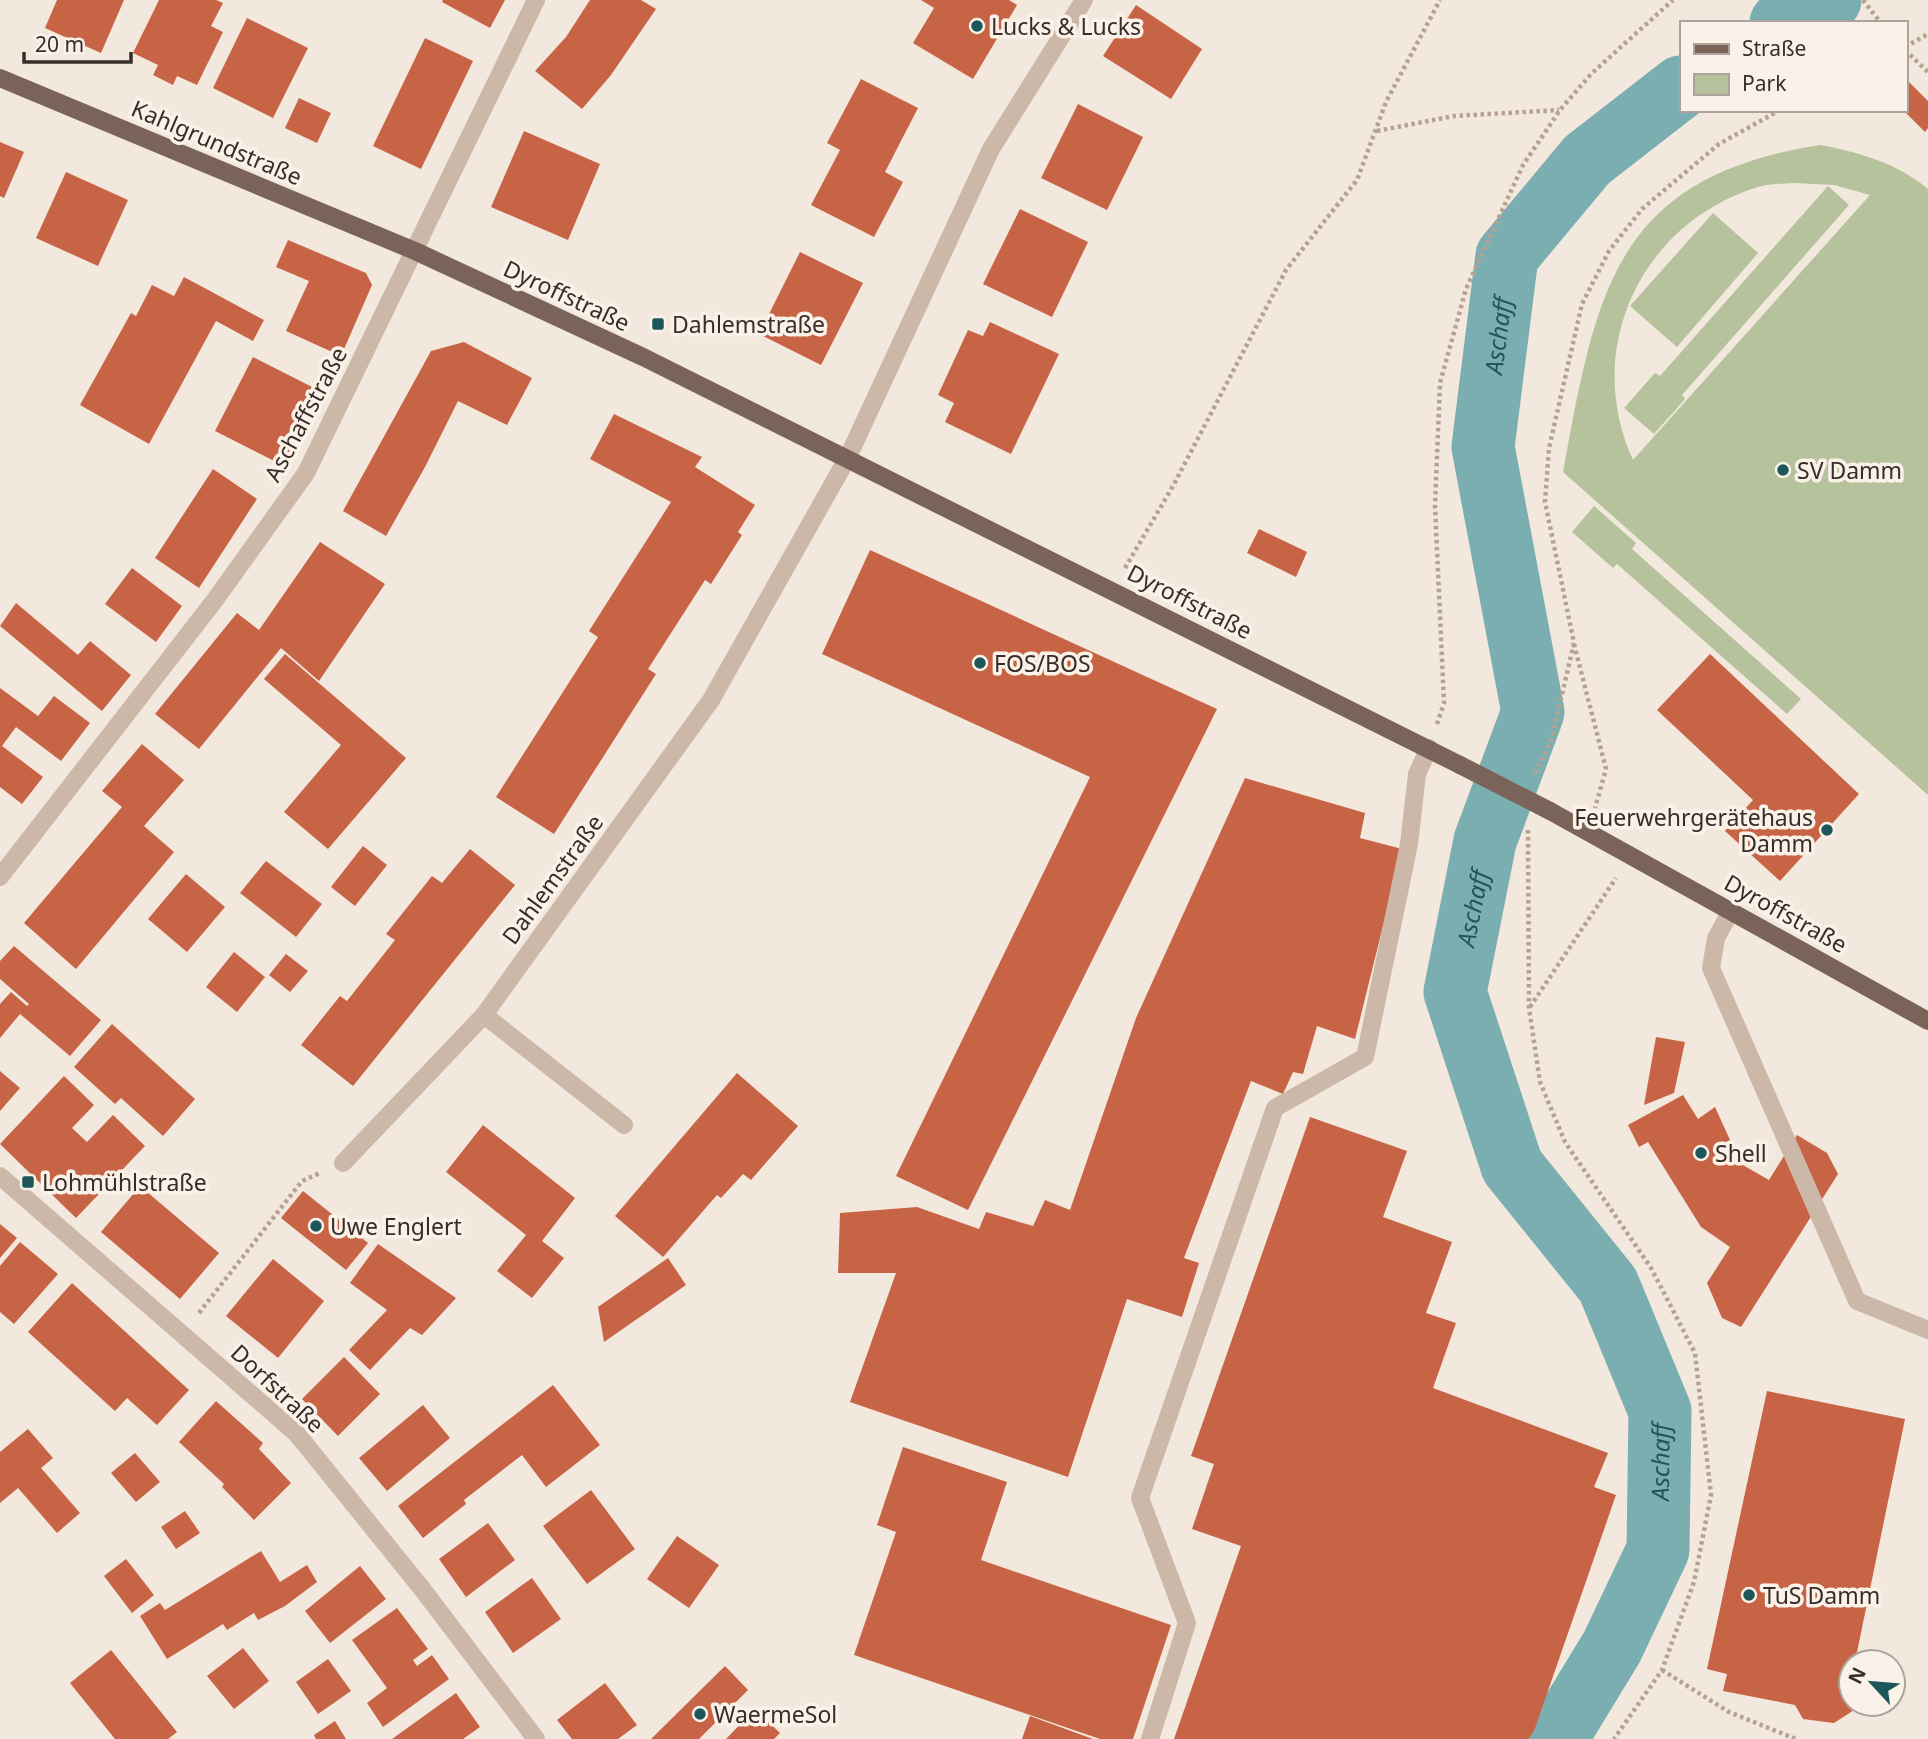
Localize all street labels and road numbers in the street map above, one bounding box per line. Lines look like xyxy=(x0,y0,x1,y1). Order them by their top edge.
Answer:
street label: Kahlgrundstraße xyxy=(127,92,307,192)
street label: Dyroffstraße xyxy=(499,252,635,338)
street label: Aschaffstraße xyxy=(256,341,354,487)
street label: Dyroffstraße xyxy=(1122,556,1258,646)
street label: Dahlemstraße xyxy=(494,808,610,950)
street label: Dyroffstraße xyxy=(1719,866,1853,960)
street label: Dorfstraße xyxy=(224,1336,332,1440)

